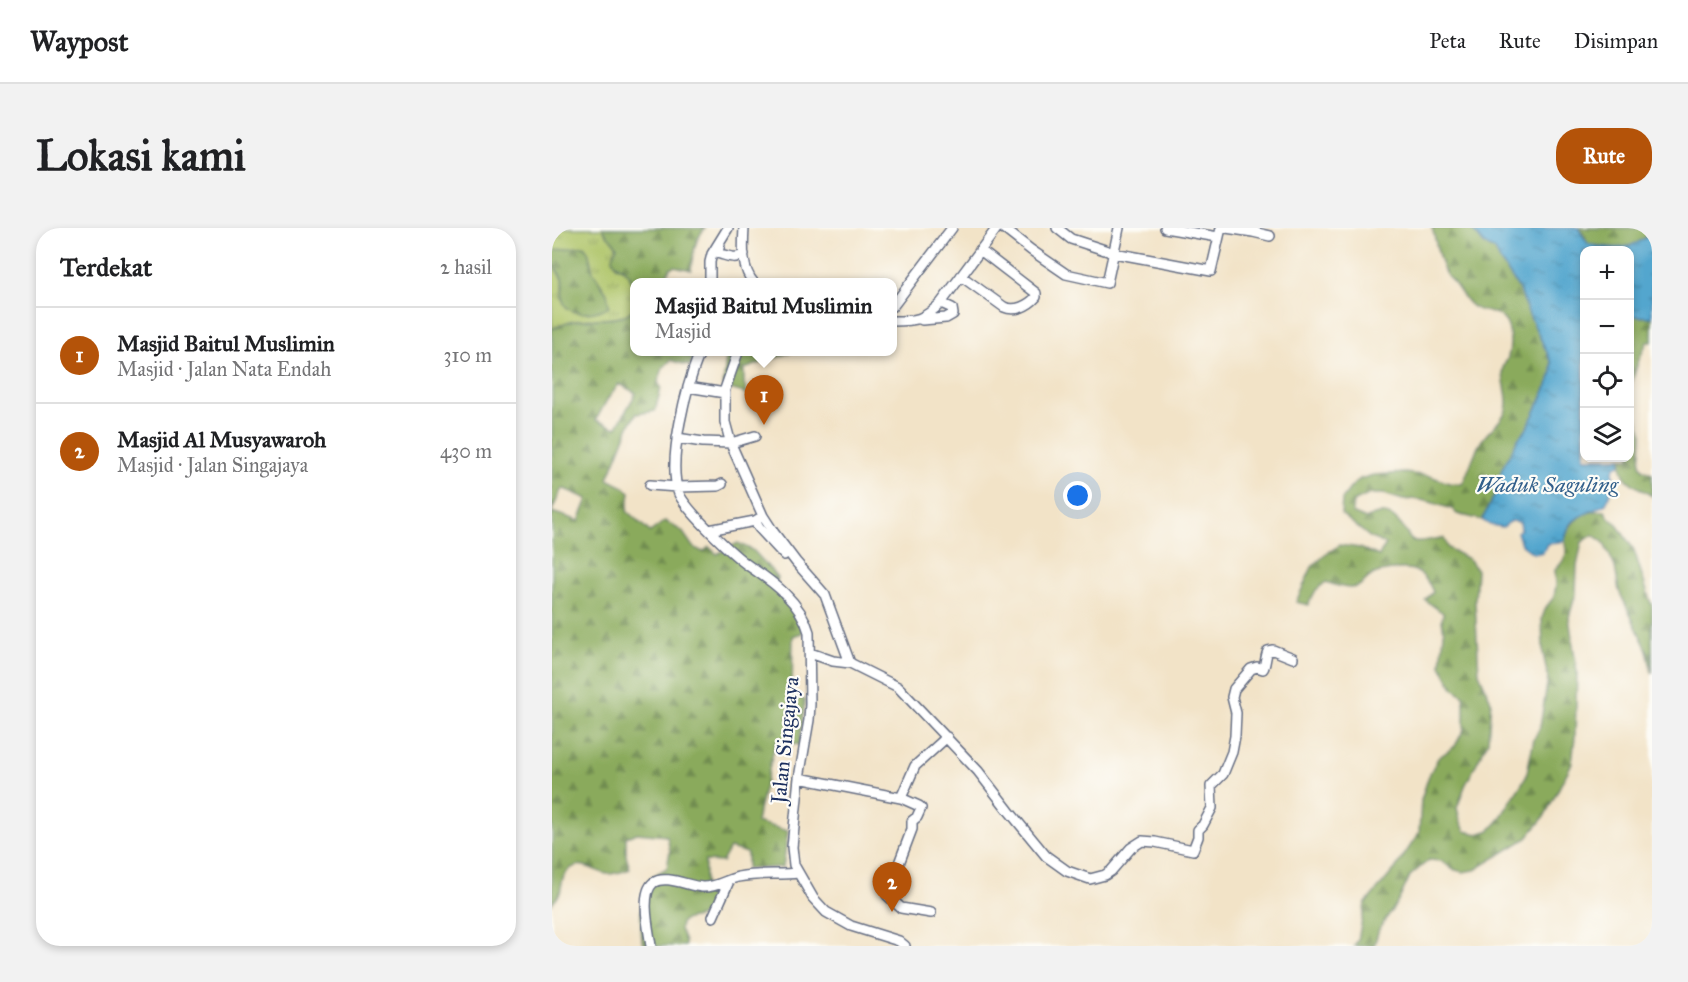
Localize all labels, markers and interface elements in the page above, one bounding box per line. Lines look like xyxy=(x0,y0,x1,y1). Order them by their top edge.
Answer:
text: Waypost xyxy=(30,24,128,59)
text: Peta xyxy=(1429,28,1466,54)
text: Rute xyxy=(1499,28,1541,54)
text: Disimpan xyxy=(1574,28,1658,54)
button: Rute xyxy=(1556,128,1652,184)
text: Lokasi kami xyxy=(36,130,246,182)
map controls xyxy=(1580,246,1634,462)
button: + xyxy=(1580,246,1634,300)
text: Terdekat xyxy=(60,251,152,283)
text: 2 hasil xyxy=(440,255,492,279)
popup xyxy=(630,278,897,356)
text: Masjid Baitul Muslimin xyxy=(655,292,872,319)
button: − xyxy=(1580,300,1634,354)
text: Masjid xyxy=(655,319,711,343)
text: Masjid Baitul Muslimin xyxy=(117,330,335,357)
text: 1 xyxy=(76,343,83,367)
text: 310 m xyxy=(443,343,492,367)
button: locate xyxy=(1580,354,1634,408)
text: Masjid · Jalan Nata Endah xyxy=(117,357,331,381)
pin: 1 xyxy=(744,376,784,425)
button: layers xyxy=(1580,408,1634,462)
text: Masjid Al Musyawaroh xyxy=(117,426,326,453)
text: 2 xyxy=(75,439,84,463)
text: 430 m xyxy=(440,439,492,463)
text: Masjid · Jalan Singajaya xyxy=(117,453,308,477)
water label: Waduk Saguling xyxy=(1476,471,1619,498)
your location xyxy=(1063,481,1092,510)
street label: Jalan Singajaya xyxy=(765,675,805,807)
pin: 2 xyxy=(872,862,912,912)

